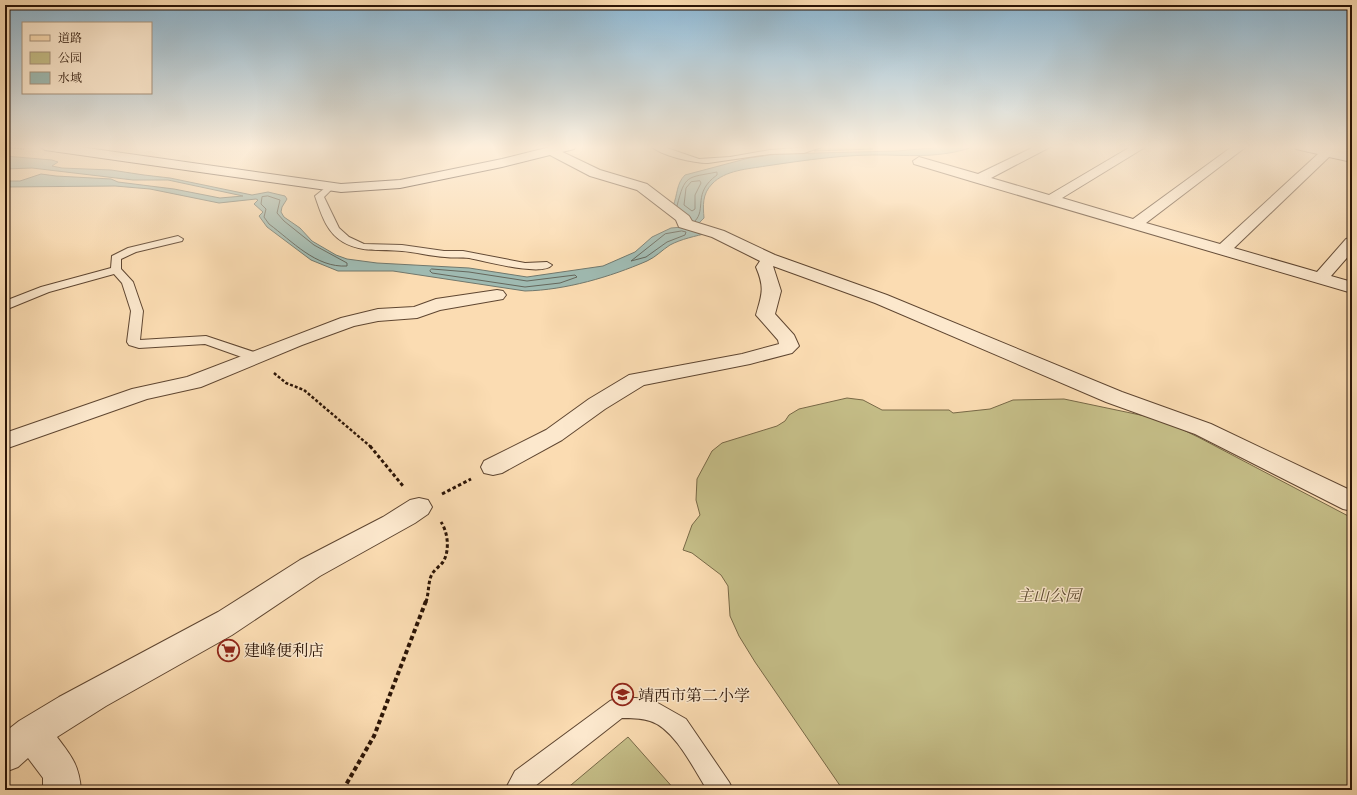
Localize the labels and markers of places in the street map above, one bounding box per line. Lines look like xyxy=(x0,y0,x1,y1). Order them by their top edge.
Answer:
supermarket icon: 建峰便利店 xyxy=(216,637,242,663)
place label: 建峰便利店 xyxy=(244,641,324,661)
school or university icon: 靖西市第二小学 xyxy=(609,682,635,708)
place label: 靖西市第二小学 xyxy=(638,686,750,706)

